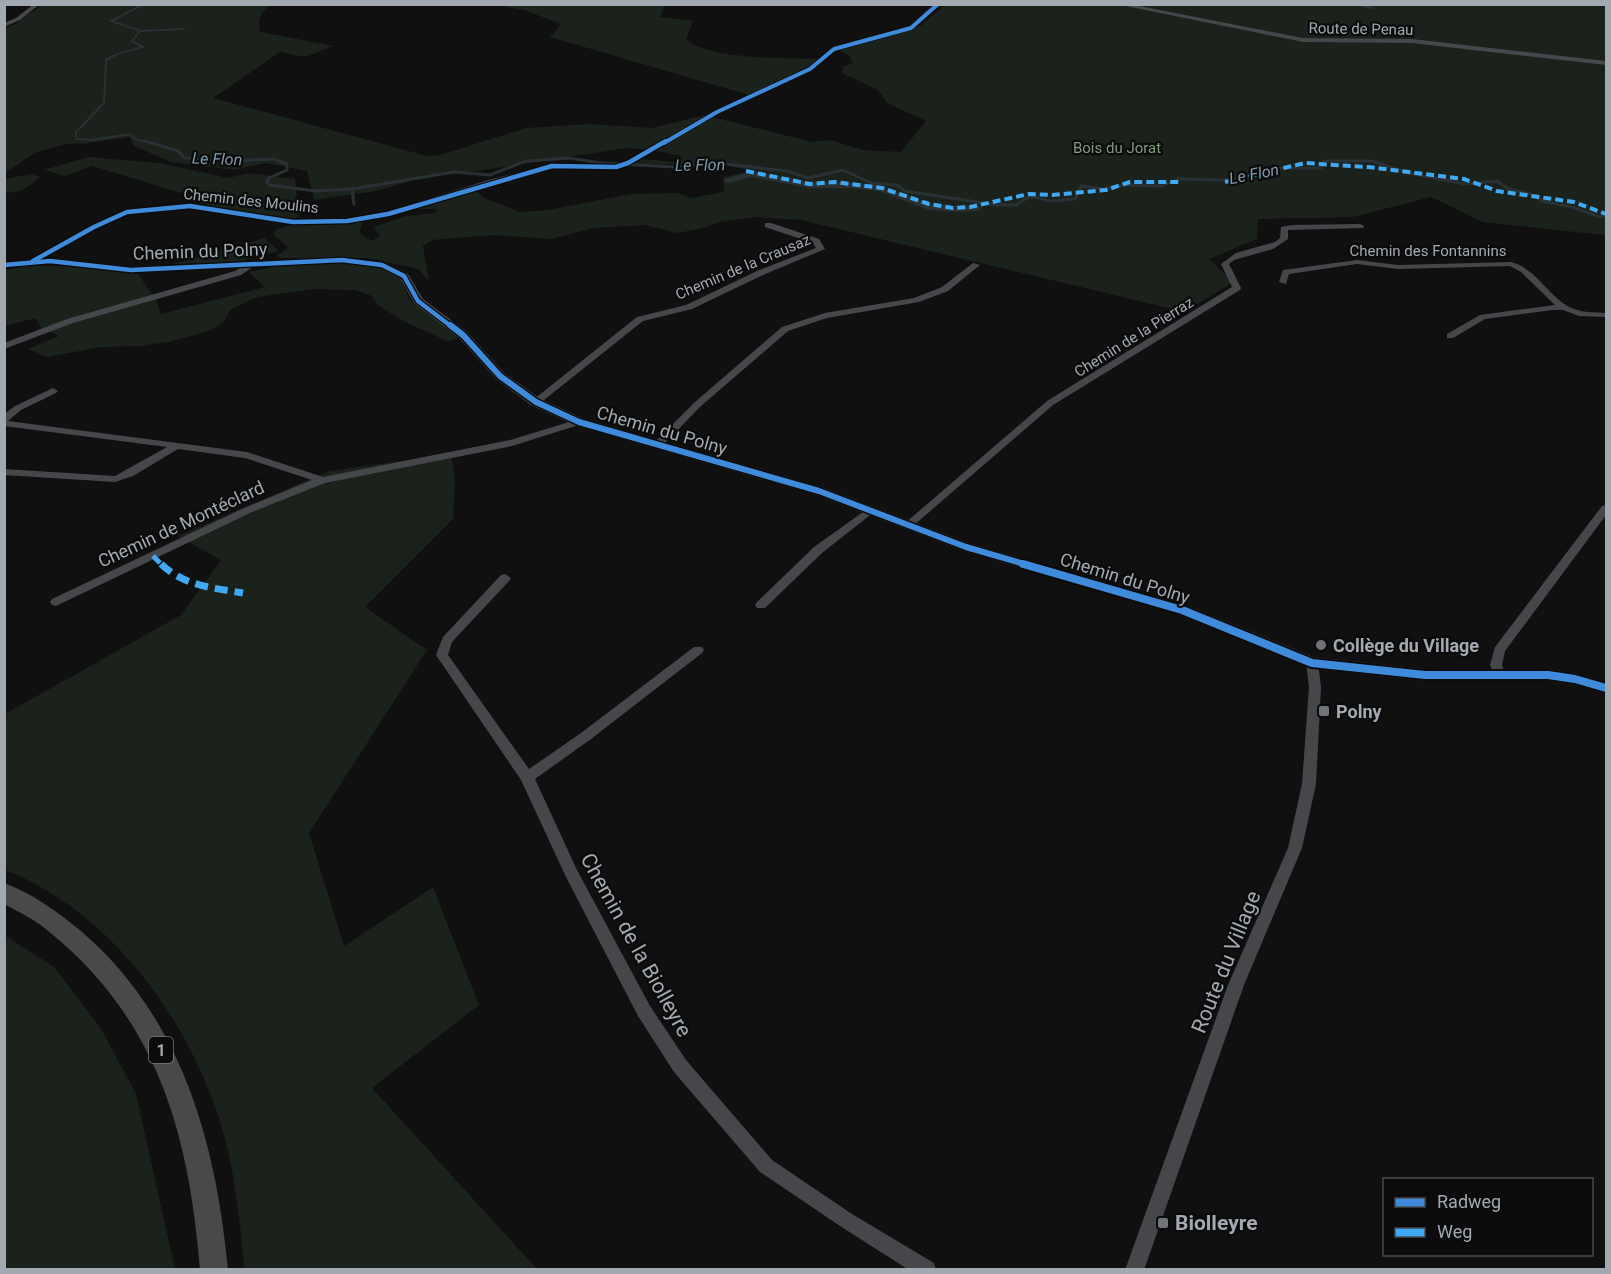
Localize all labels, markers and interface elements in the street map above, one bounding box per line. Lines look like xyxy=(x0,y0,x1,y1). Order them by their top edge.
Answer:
street label: Route de Penau xyxy=(1308,19,1414,39)
park label: Bois du Jorat xyxy=(1073,139,1161,157)
water label: Le Flon xyxy=(192,149,242,169)
water label: Le Flon xyxy=(675,155,725,175)
water label: Le Flon xyxy=(1228,160,1280,188)
street label: Chemin des Moulins xyxy=(182,185,320,217)
street label: Chemin de la Crausaz xyxy=(673,230,813,304)
street label: Chemin du Polny xyxy=(132,238,268,264)
street label: Chemin des Fontannins xyxy=(1350,242,1506,260)
street label: Chemin de la Pierraz xyxy=(1071,293,1197,381)
street label: Chemin du Polny xyxy=(594,401,730,459)
street label: Chemin de Montéclard xyxy=(95,476,267,572)
street label: Chemin du Polny xyxy=(1058,548,1193,608)
place label: Collège du Village xyxy=(1333,635,1479,656)
marker: Collège du Village xyxy=(1314,638,1328,652)
place label: Polny xyxy=(1336,701,1383,722)
marker: Polny xyxy=(1317,704,1331,718)
street label: Chemin de la Biolleyre xyxy=(576,849,696,1041)
street label: Route du Village xyxy=(1187,887,1265,1037)
road number: 1 xyxy=(149,1037,173,1063)
legend xyxy=(1383,1178,1593,1256)
text: Radweg xyxy=(1437,1191,1501,1212)
place label: Biolleyre xyxy=(1175,1211,1258,1235)
marker: Biolleyre xyxy=(1156,1216,1170,1230)
text: Weg xyxy=(1437,1221,1472,1242)

